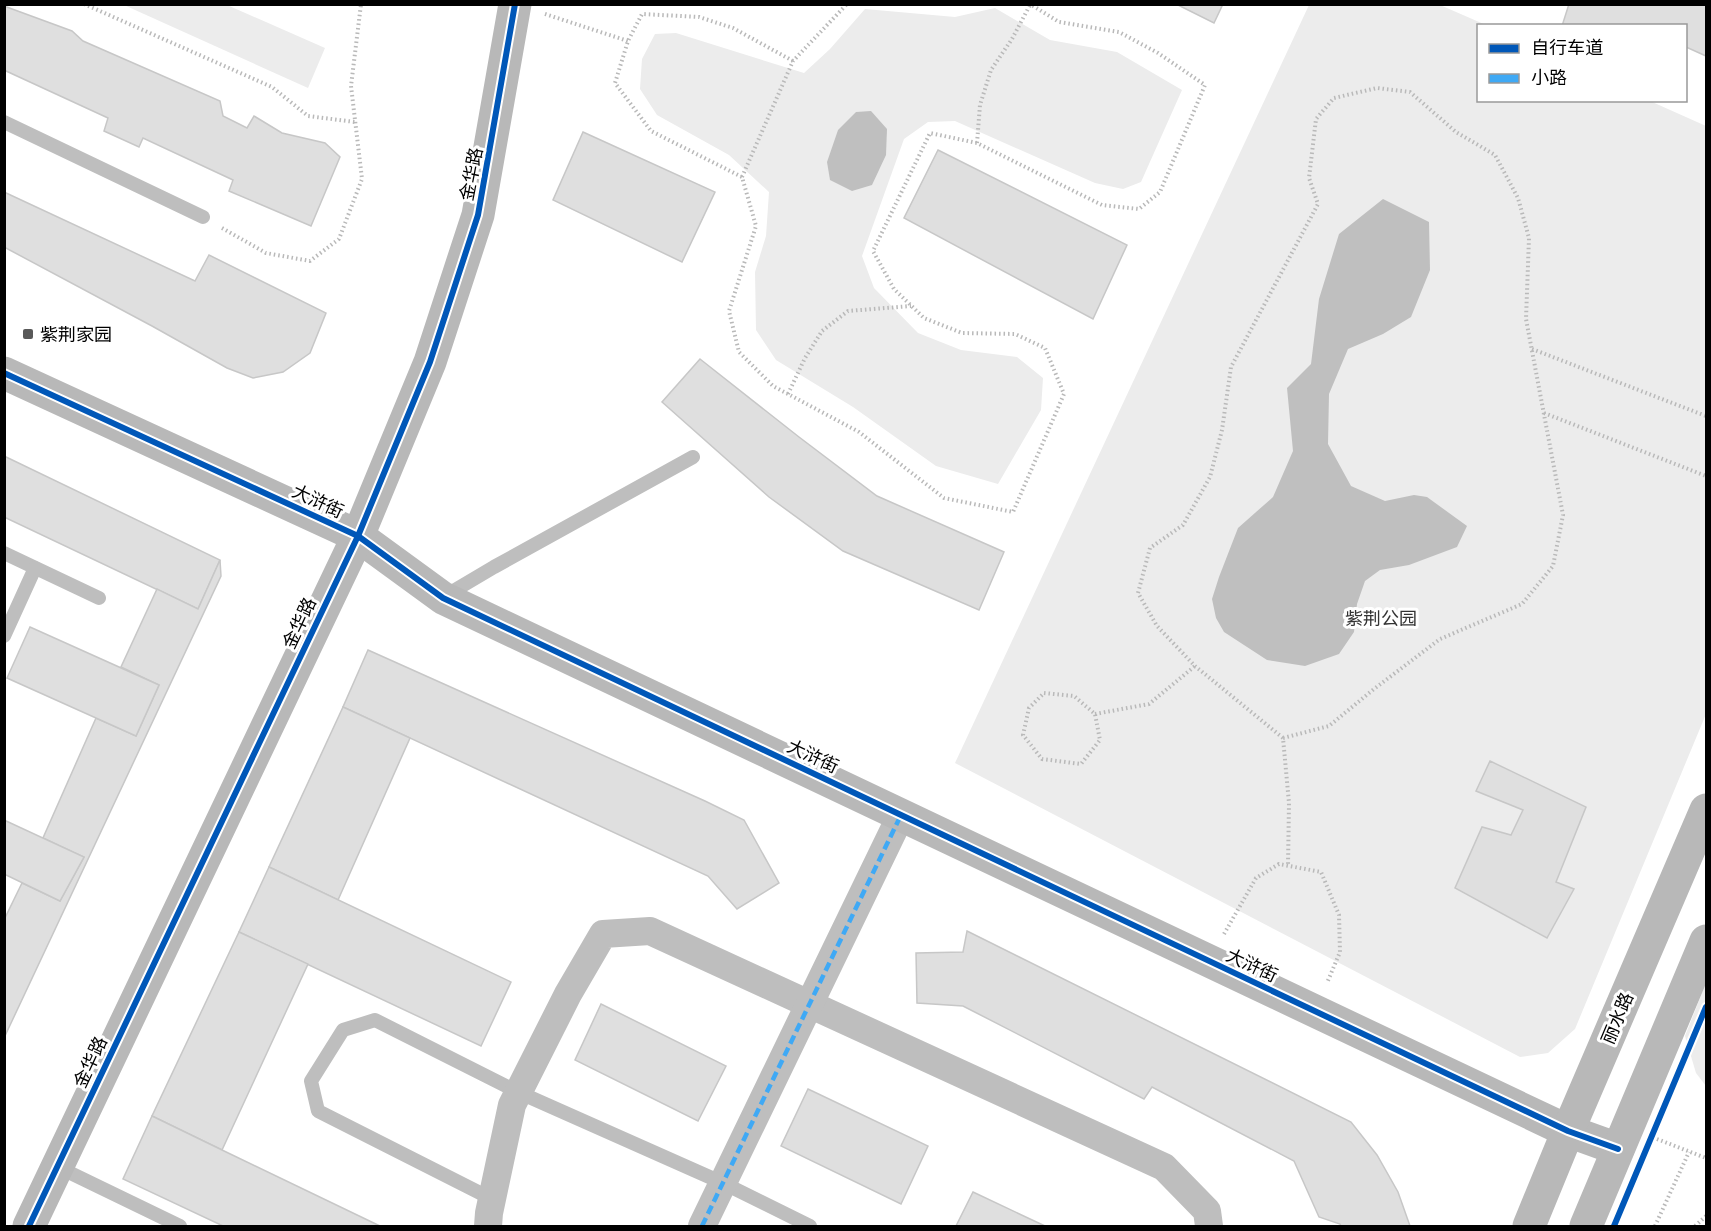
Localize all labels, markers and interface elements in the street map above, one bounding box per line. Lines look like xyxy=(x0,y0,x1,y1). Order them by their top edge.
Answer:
legend xyxy=(1477,24,1687,102)
text: 自行车道 xyxy=(1531,37,1603,58)
text: 小路 xyxy=(1531,67,1567,88)
street label: 金华路 xyxy=(456,145,486,203)
place label: 紫荆家园 xyxy=(40,324,112,345)
marker: 紫荆家园 xyxy=(21,327,35,341)
street label: 大浒街 xyxy=(289,480,347,522)
street label: 金华路 xyxy=(278,594,320,652)
park label: 紫荆公园 xyxy=(1345,608,1417,629)
street label: 大浒街 xyxy=(784,735,842,777)
street label: 大浒街 xyxy=(1223,944,1281,986)
street label: 丽水路 xyxy=(1597,989,1637,1047)
street label: 金华路 xyxy=(69,1033,111,1091)

